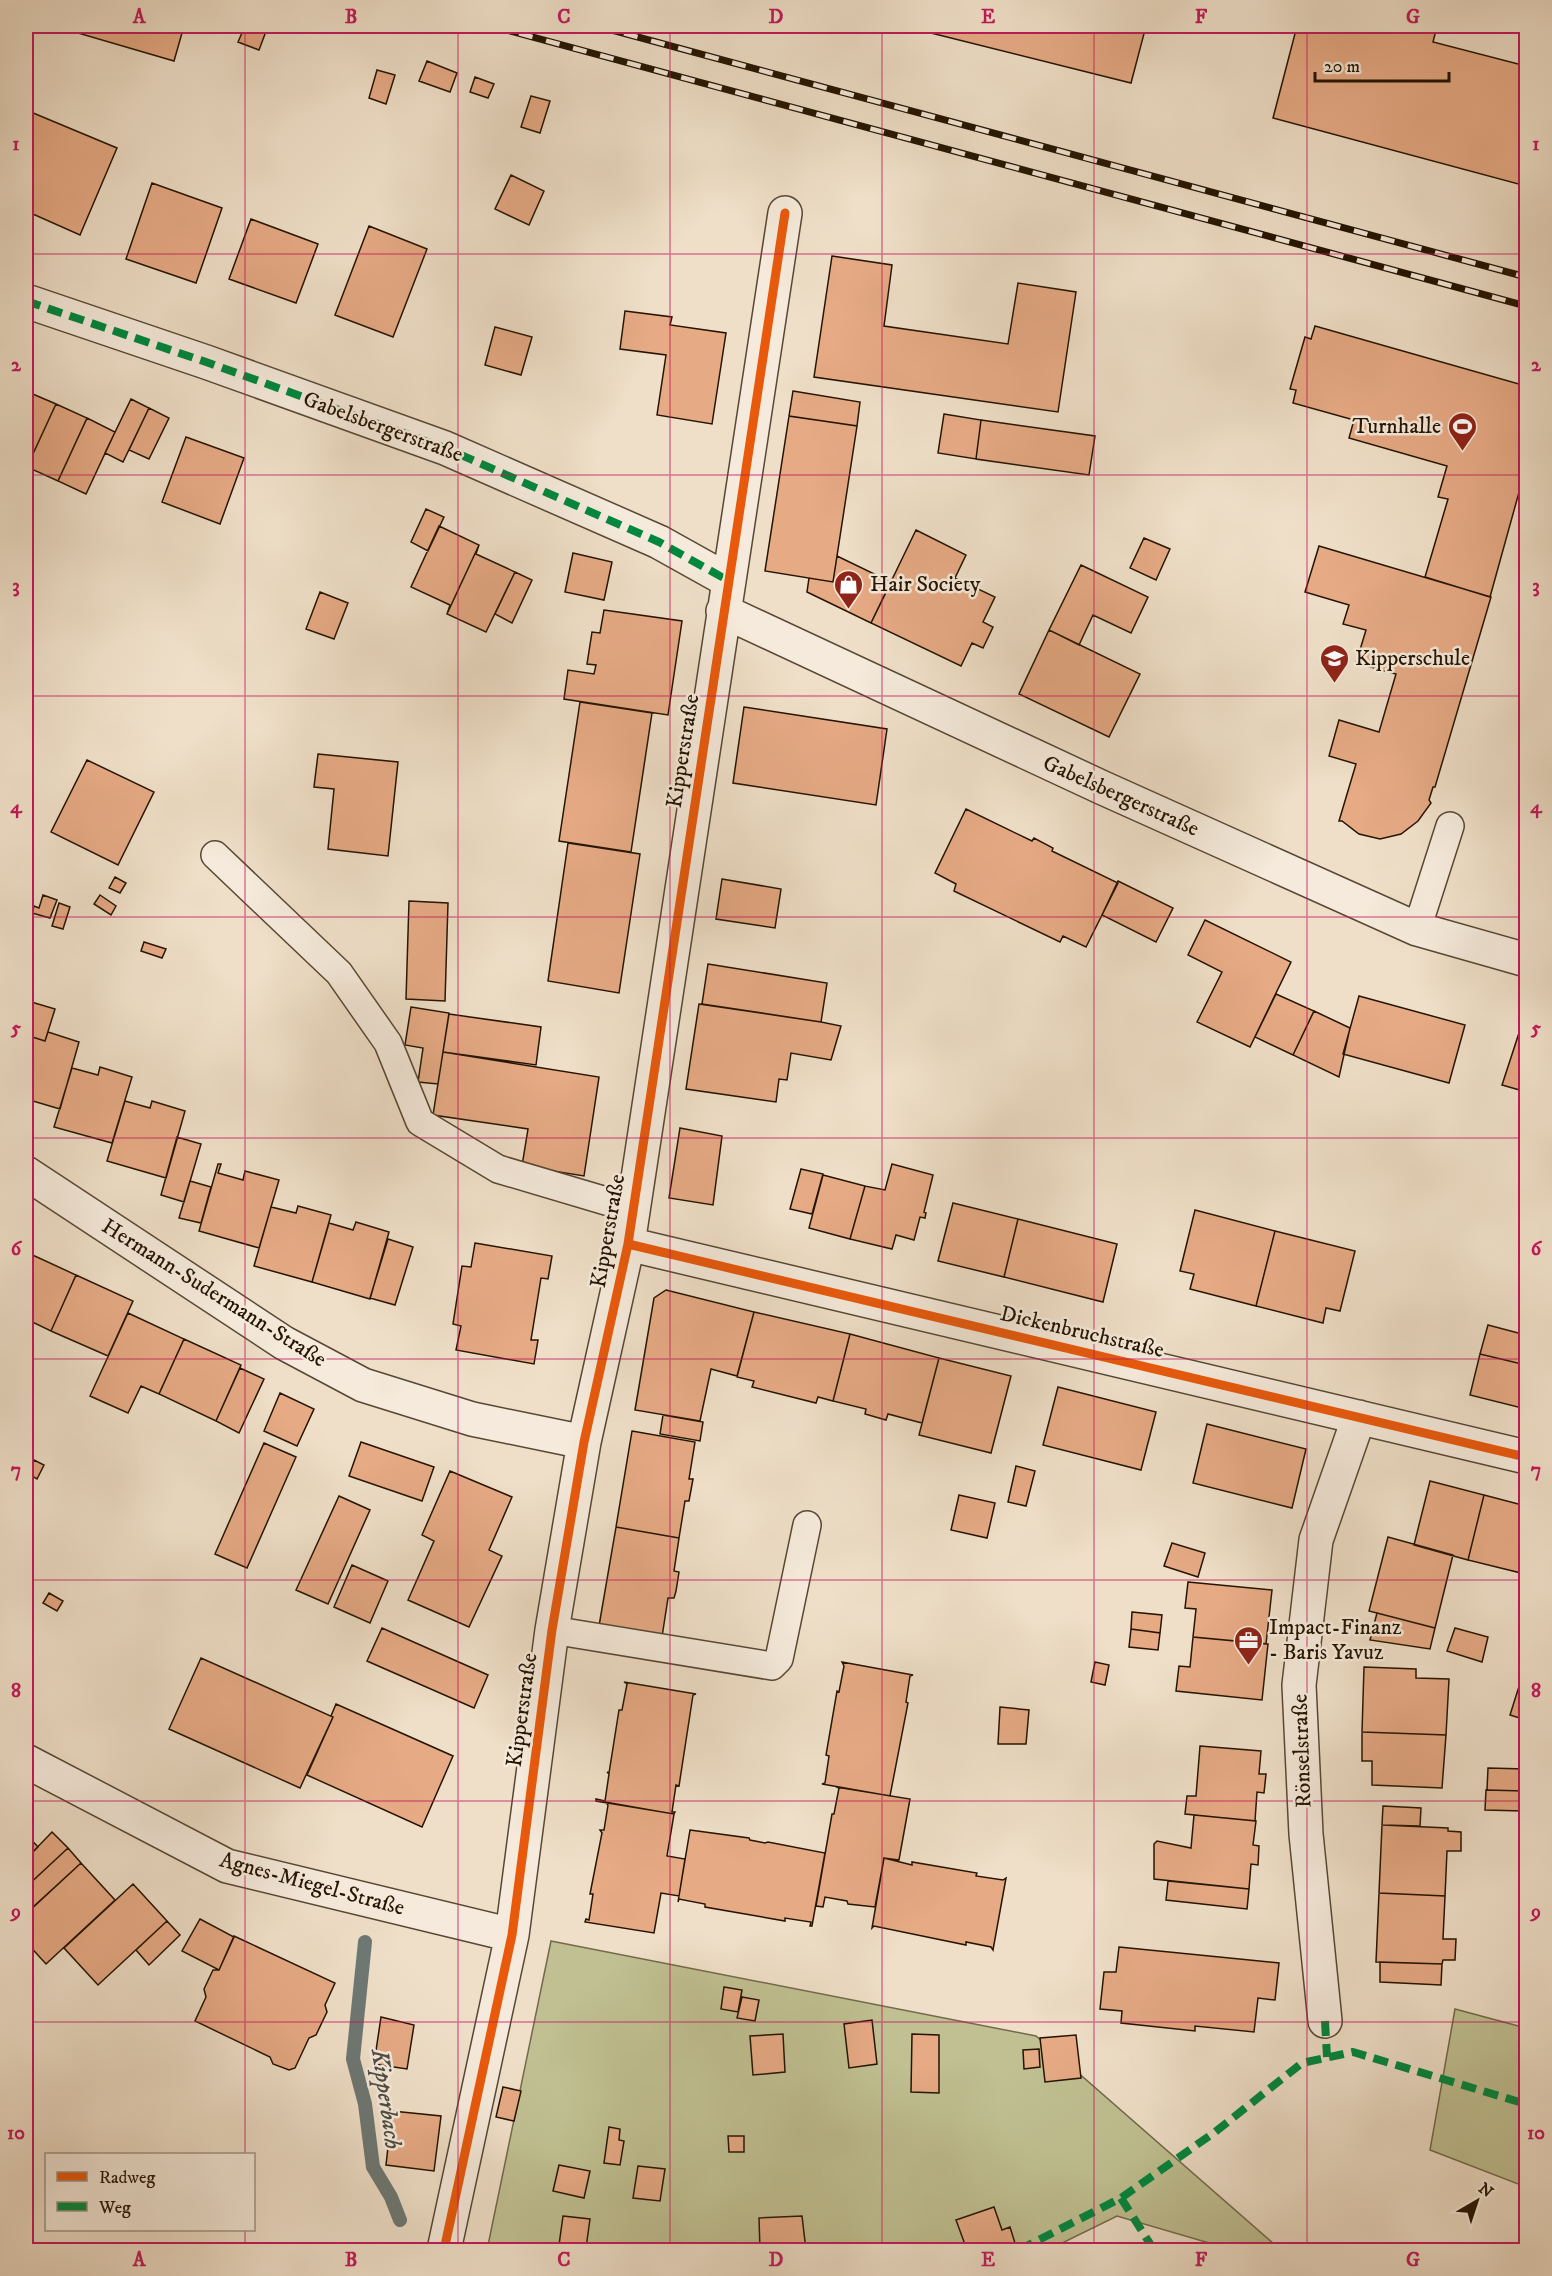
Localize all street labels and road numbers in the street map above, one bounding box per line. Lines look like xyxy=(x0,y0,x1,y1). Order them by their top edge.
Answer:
street label: Gabelsbergerstraße xyxy=(299,386,467,468)
street label: Kipperstraße xyxy=(661,692,705,810)
street label: Gabelsbergerstraße xyxy=(1039,749,1203,843)
street label: Kipperstraße xyxy=(585,1172,631,1290)
street label: Hermann-Sudermann-Straße xyxy=(97,1213,331,1373)
street label: Dickenbruchstraße xyxy=(997,1300,1167,1364)
street label: Kipperstraße xyxy=(501,1651,543,1769)
street label: Rönselstraße xyxy=(1287,1694,1317,1808)
street label: Agnes-Miegel-Straße xyxy=(217,1846,407,1922)

